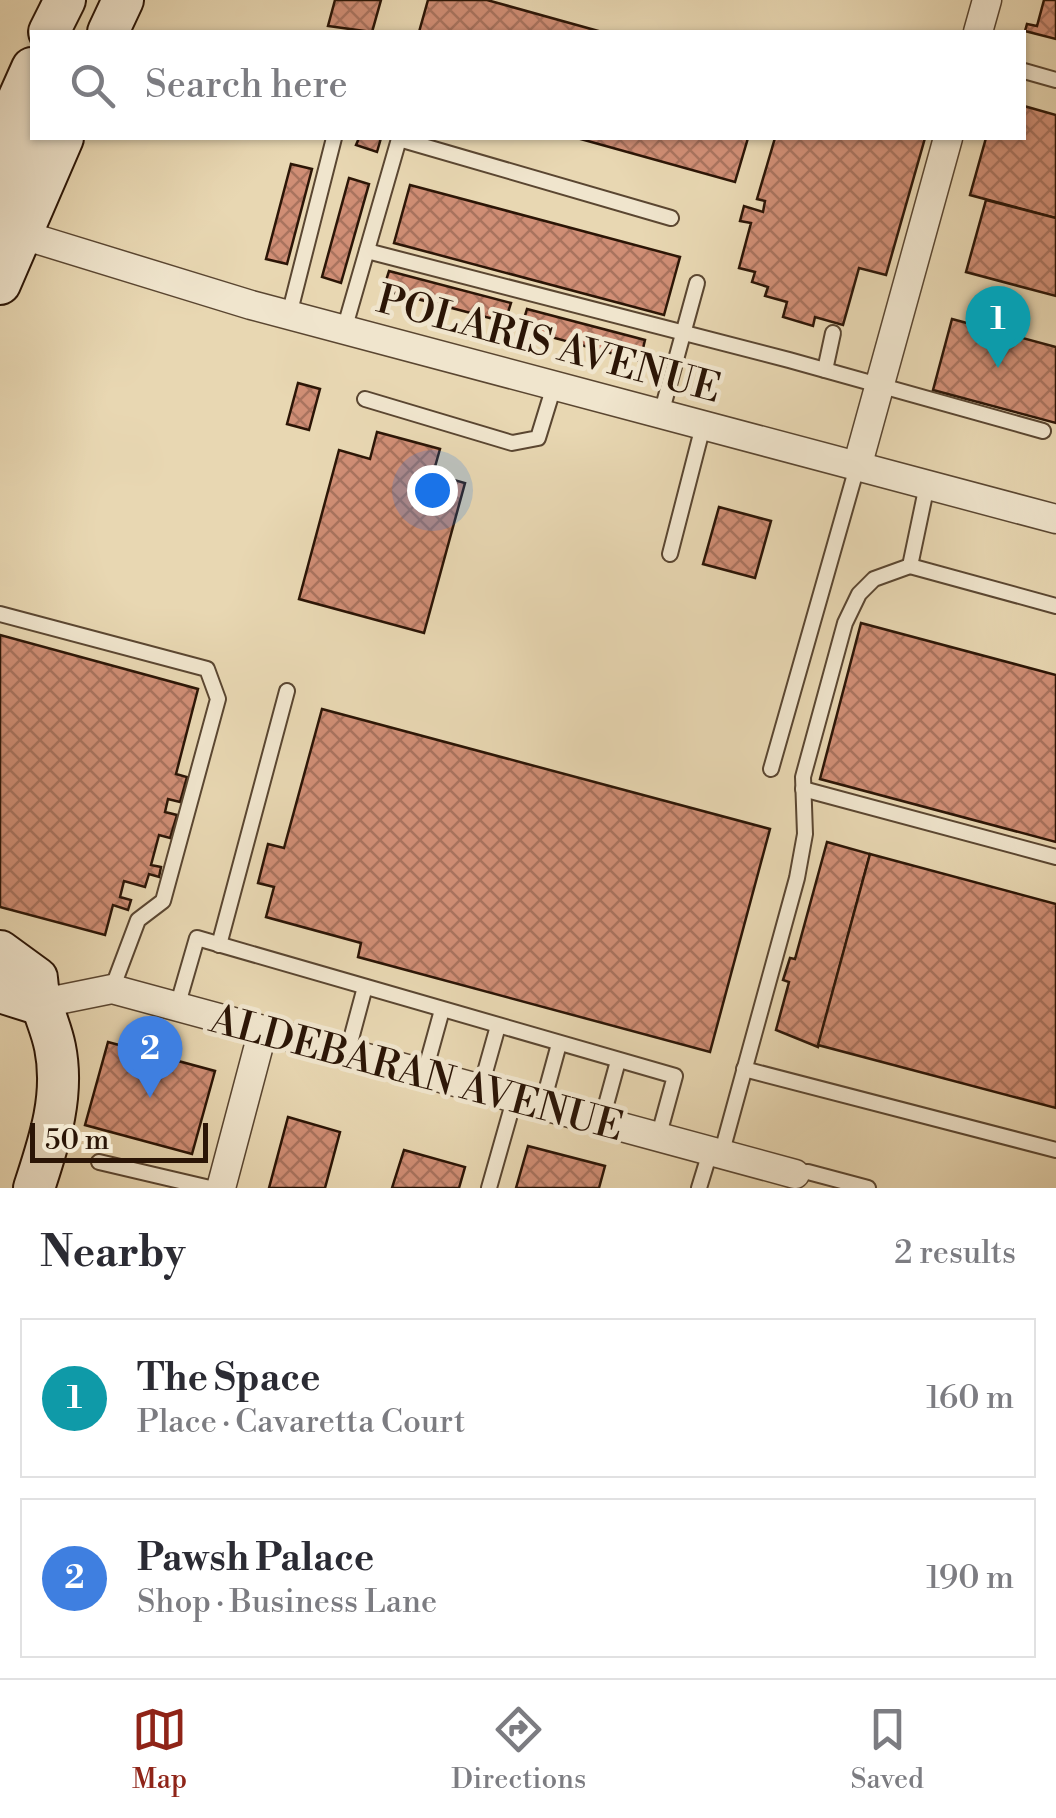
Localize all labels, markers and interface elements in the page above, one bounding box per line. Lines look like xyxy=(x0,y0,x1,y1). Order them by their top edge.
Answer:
search box xyxy=(30,30,1026,140)
icon: search xyxy=(65,58,120,113)
text: Search here xyxy=(145,62,348,109)
street label: POLARIS AVENUE xyxy=(371,275,726,415)
pin: 1 xyxy=(966,286,1030,368)
your location xyxy=(407,465,458,516)
street label: ALDEBARAN AVENUE xyxy=(204,994,628,1153)
pin: 2 xyxy=(118,1016,182,1098)
scale bar xyxy=(30,1118,208,1162)
text: 50 m xyxy=(45,1123,109,1158)
text: Nearby xyxy=(40,1227,185,1280)
text: 2 results xyxy=(894,1233,1016,1273)
text: The Space xyxy=(137,1355,320,1402)
text: 1 xyxy=(67,1378,82,1418)
text: 160 m xyxy=(926,1378,1014,1418)
text: Place · Cavaretta Court xyxy=(137,1402,465,1442)
text: Pawsh Palace xyxy=(137,1535,374,1582)
text: 2 xyxy=(64,1558,85,1598)
text: 190 m xyxy=(926,1558,1014,1598)
text: Shop · Business Lane xyxy=(137,1582,437,1622)
tab: Map xyxy=(132,1702,187,1797)
tab: Directions xyxy=(451,1702,586,1797)
tab: Saved xyxy=(850,1702,924,1797)

